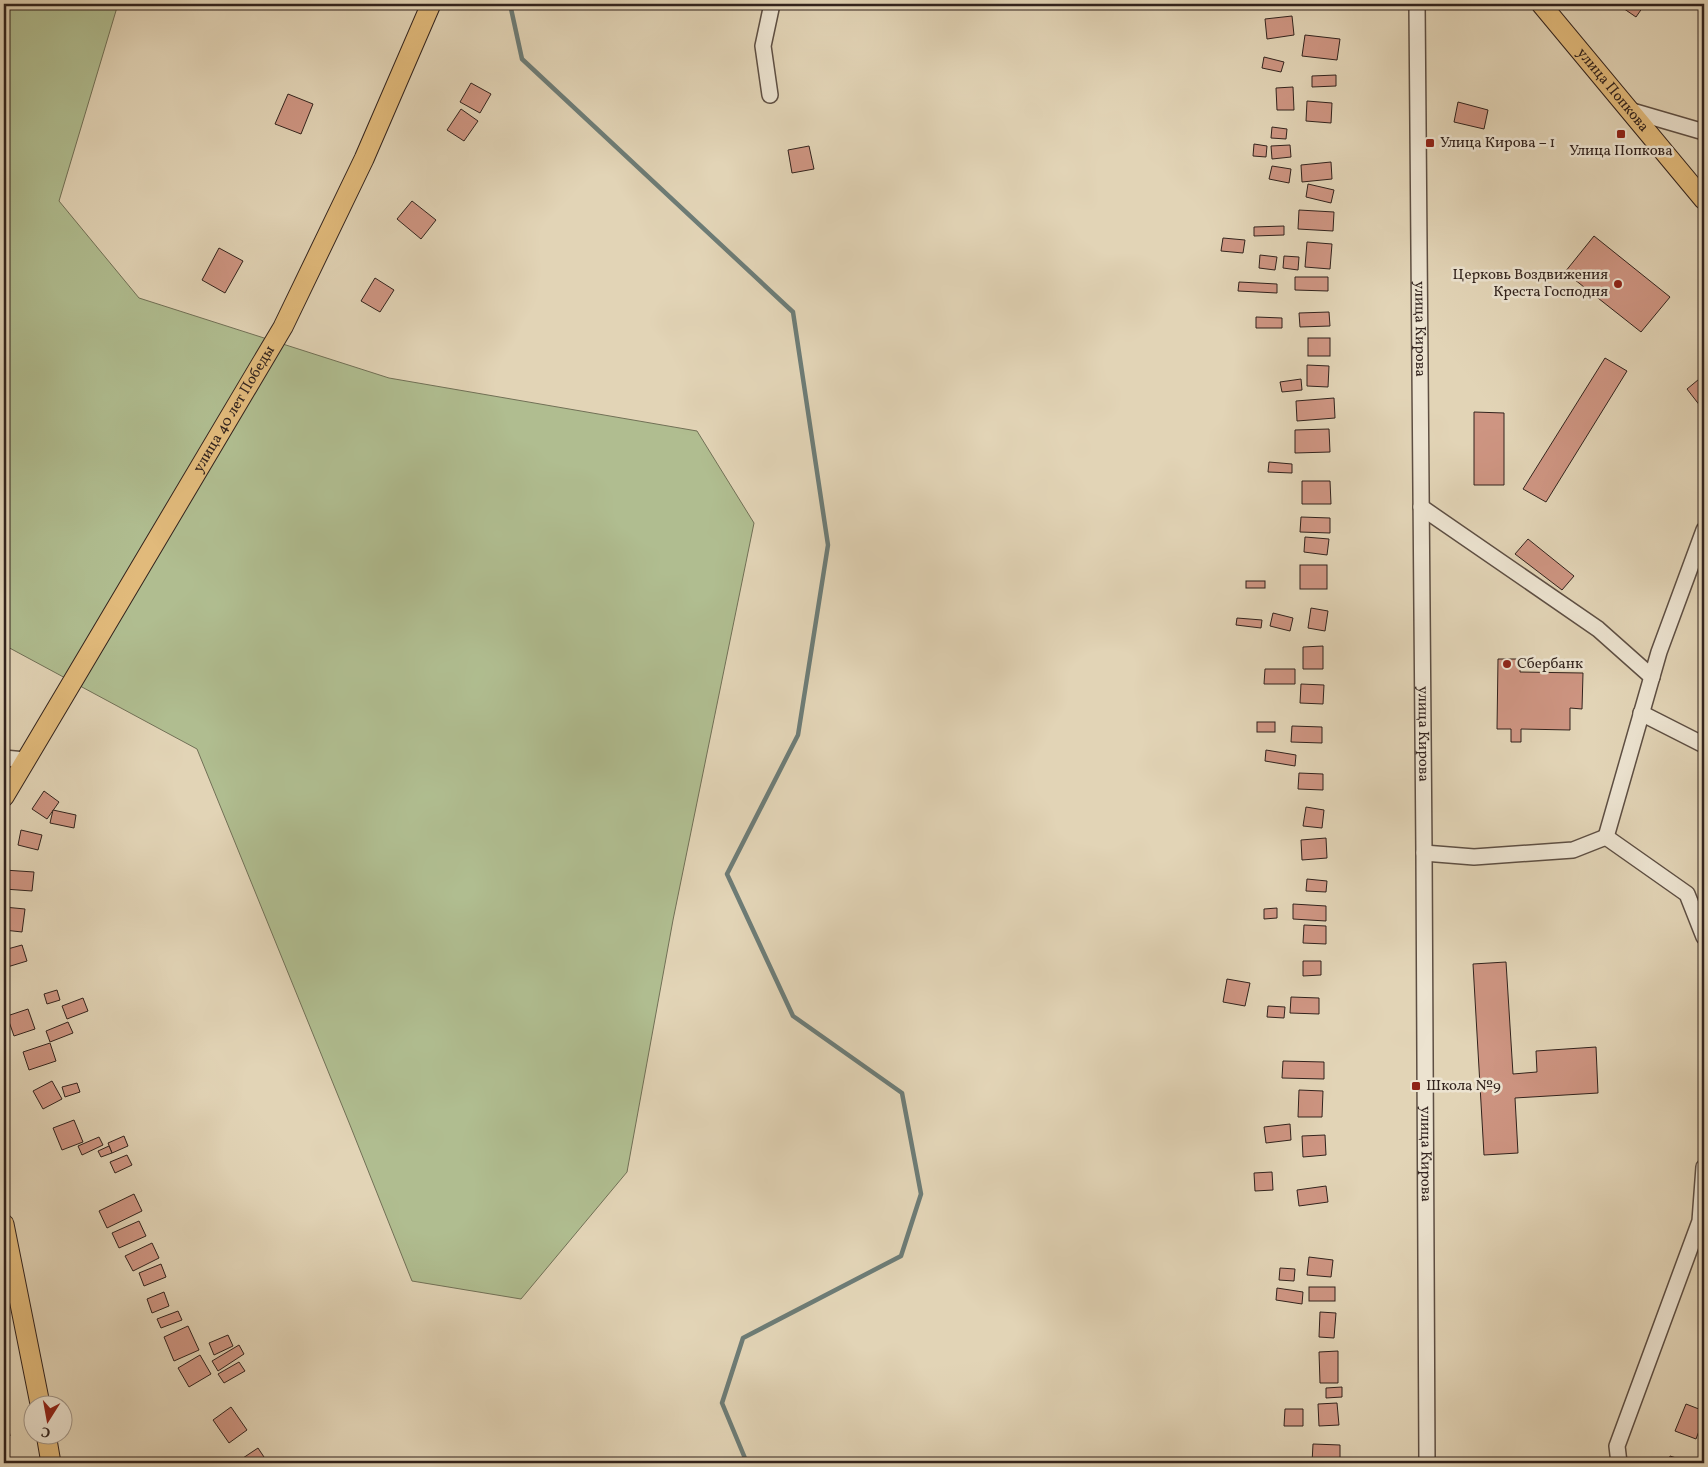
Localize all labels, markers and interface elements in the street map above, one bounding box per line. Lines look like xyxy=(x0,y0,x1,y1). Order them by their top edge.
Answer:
street label: улица Попкова xyxy=(1571,44,1654,137)
marker: Улица Попкова xyxy=(1615,128,1627,140)
place label: Улица Кирова – 1 xyxy=(1440,133,1555,154)
marker: Улица Кирова – 1 xyxy=(1424,137,1436,149)
place label: Улица Попкова xyxy=(1569,141,1673,162)
place label: Церковь Воздвижения Креста Господня xyxy=(1453,265,1608,303)
marker: Церковь Воздвижения Креста Господня xyxy=(1612,278,1624,290)
street label: улица Кирова xyxy=(1409,281,1431,377)
street label: улица 40 лет Победы xyxy=(188,341,280,477)
place label: Сбербанк xyxy=(1517,654,1583,675)
marker: Сбербанк xyxy=(1501,658,1513,670)
street label: улица Кирова xyxy=(1412,686,1434,782)
place label: Школа №9 xyxy=(1426,1076,1501,1097)
marker: Школа №9 xyxy=(1410,1080,1422,1092)
street label: улица Кирова xyxy=(1415,1106,1436,1202)
north arrow xyxy=(22,1394,72,1444)
text: С xyxy=(40,1421,52,1441)

